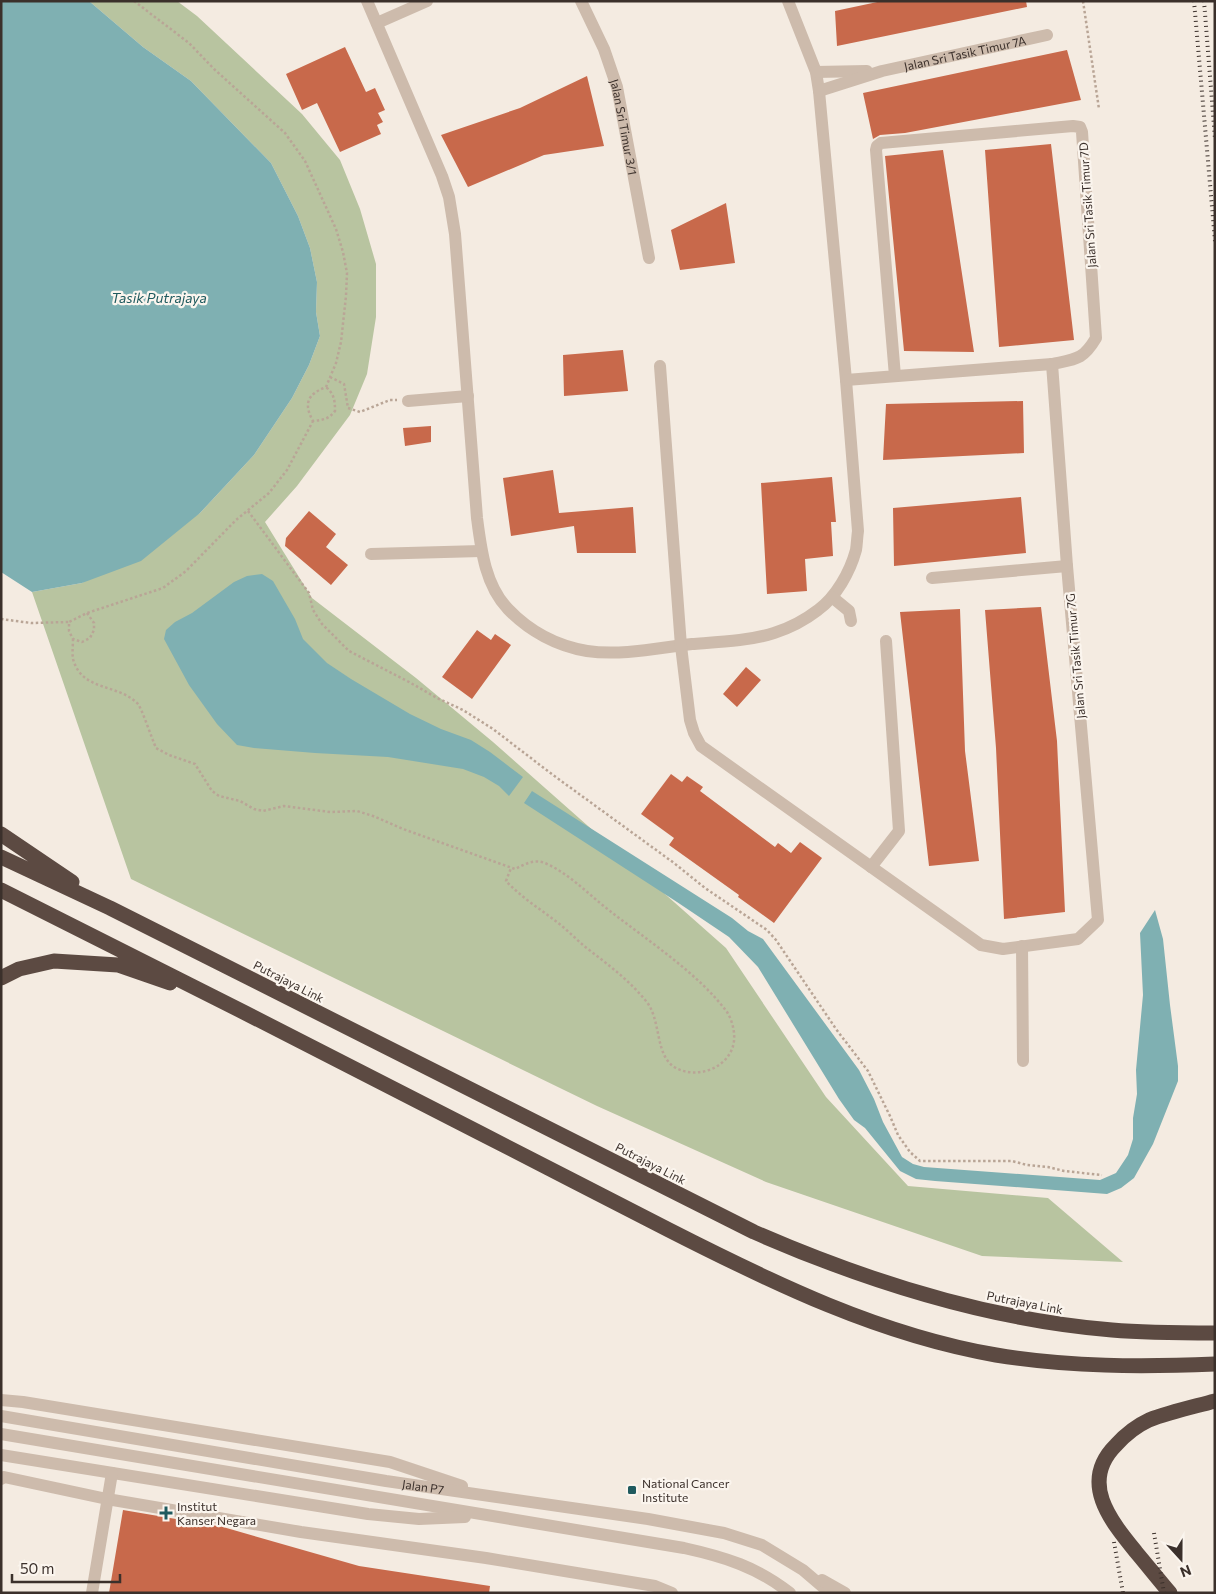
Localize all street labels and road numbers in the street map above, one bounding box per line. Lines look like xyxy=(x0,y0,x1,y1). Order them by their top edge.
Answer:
street label: Jalan Sri Tasik Timur 7A xyxy=(903,33,1027,74)
street label: Jalan Sri Timur 3/1 xyxy=(607,77,640,176)
street label: Jalan Sri Tasik Timur 7D xyxy=(1076,141,1099,268)
street label: Jalan Sri Tasik Timur 7G xyxy=(1063,593,1088,719)
street label: Putrajaya Link xyxy=(251,957,327,1005)
street label: Putrajaya Link xyxy=(613,1139,689,1187)
street label: Putrajaya Link xyxy=(986,1288,1065,1316)
street label: Jalan P7 xyxy=(401,1476,445,1496)

